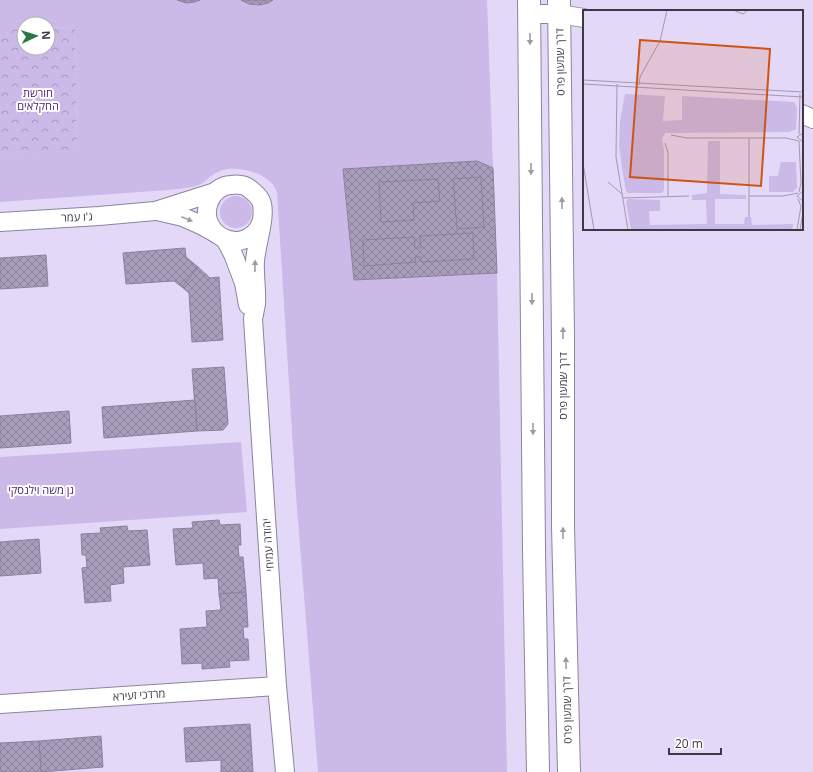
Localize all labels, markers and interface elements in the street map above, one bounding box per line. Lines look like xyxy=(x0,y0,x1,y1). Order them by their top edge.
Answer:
inset map xyxy=(583,10,803,230)
north arrow xyxy=(16,16,56,56)
street label: דרך שמעון פרס xyxy=(551,28,568,96)
text: N xyxy=(39,30,54,40)
one-way arrow xyxy=(527,33,533,46)
park label: חורשת החקלאים xyxy=(17,85,59,113)
one-way arrow xyxy=(528,163,534,176)
one-way arrow xyxy=(559,196,565,209)
street label: ג'ו עמר xyxy=(61,208,93,225)
one-way arrow xyxy=(182,216,194,222)
one-way arrow xyxy=(252,260,259,272)
one-way arrow xyxy=(529,293,535,306)
one-way arrow xyxy=(560,326,566,339)
street label: דרך שמעון פרס xyxy=(555,352,570,420)
one-way arrow xyxy=(530,423,536,436)
park label: גן משה וילנסקי xyxy=(8,482,74,497)
street label: יהודה עמיחי xyxy=(258,518,277,572)
one-way arrow xyxy=(560,527,567,539)
one-way arrow xyxy=(563,656,569,669)
street label: דרך שמעון פרס xyxy=(558,676,575,744)
street label: מרדכי זעירא xyxy=(112,685,166,704)
scale bar xyxy=(669,730,721,756)
text: 20 m xyxy=(675,735,703,752)

